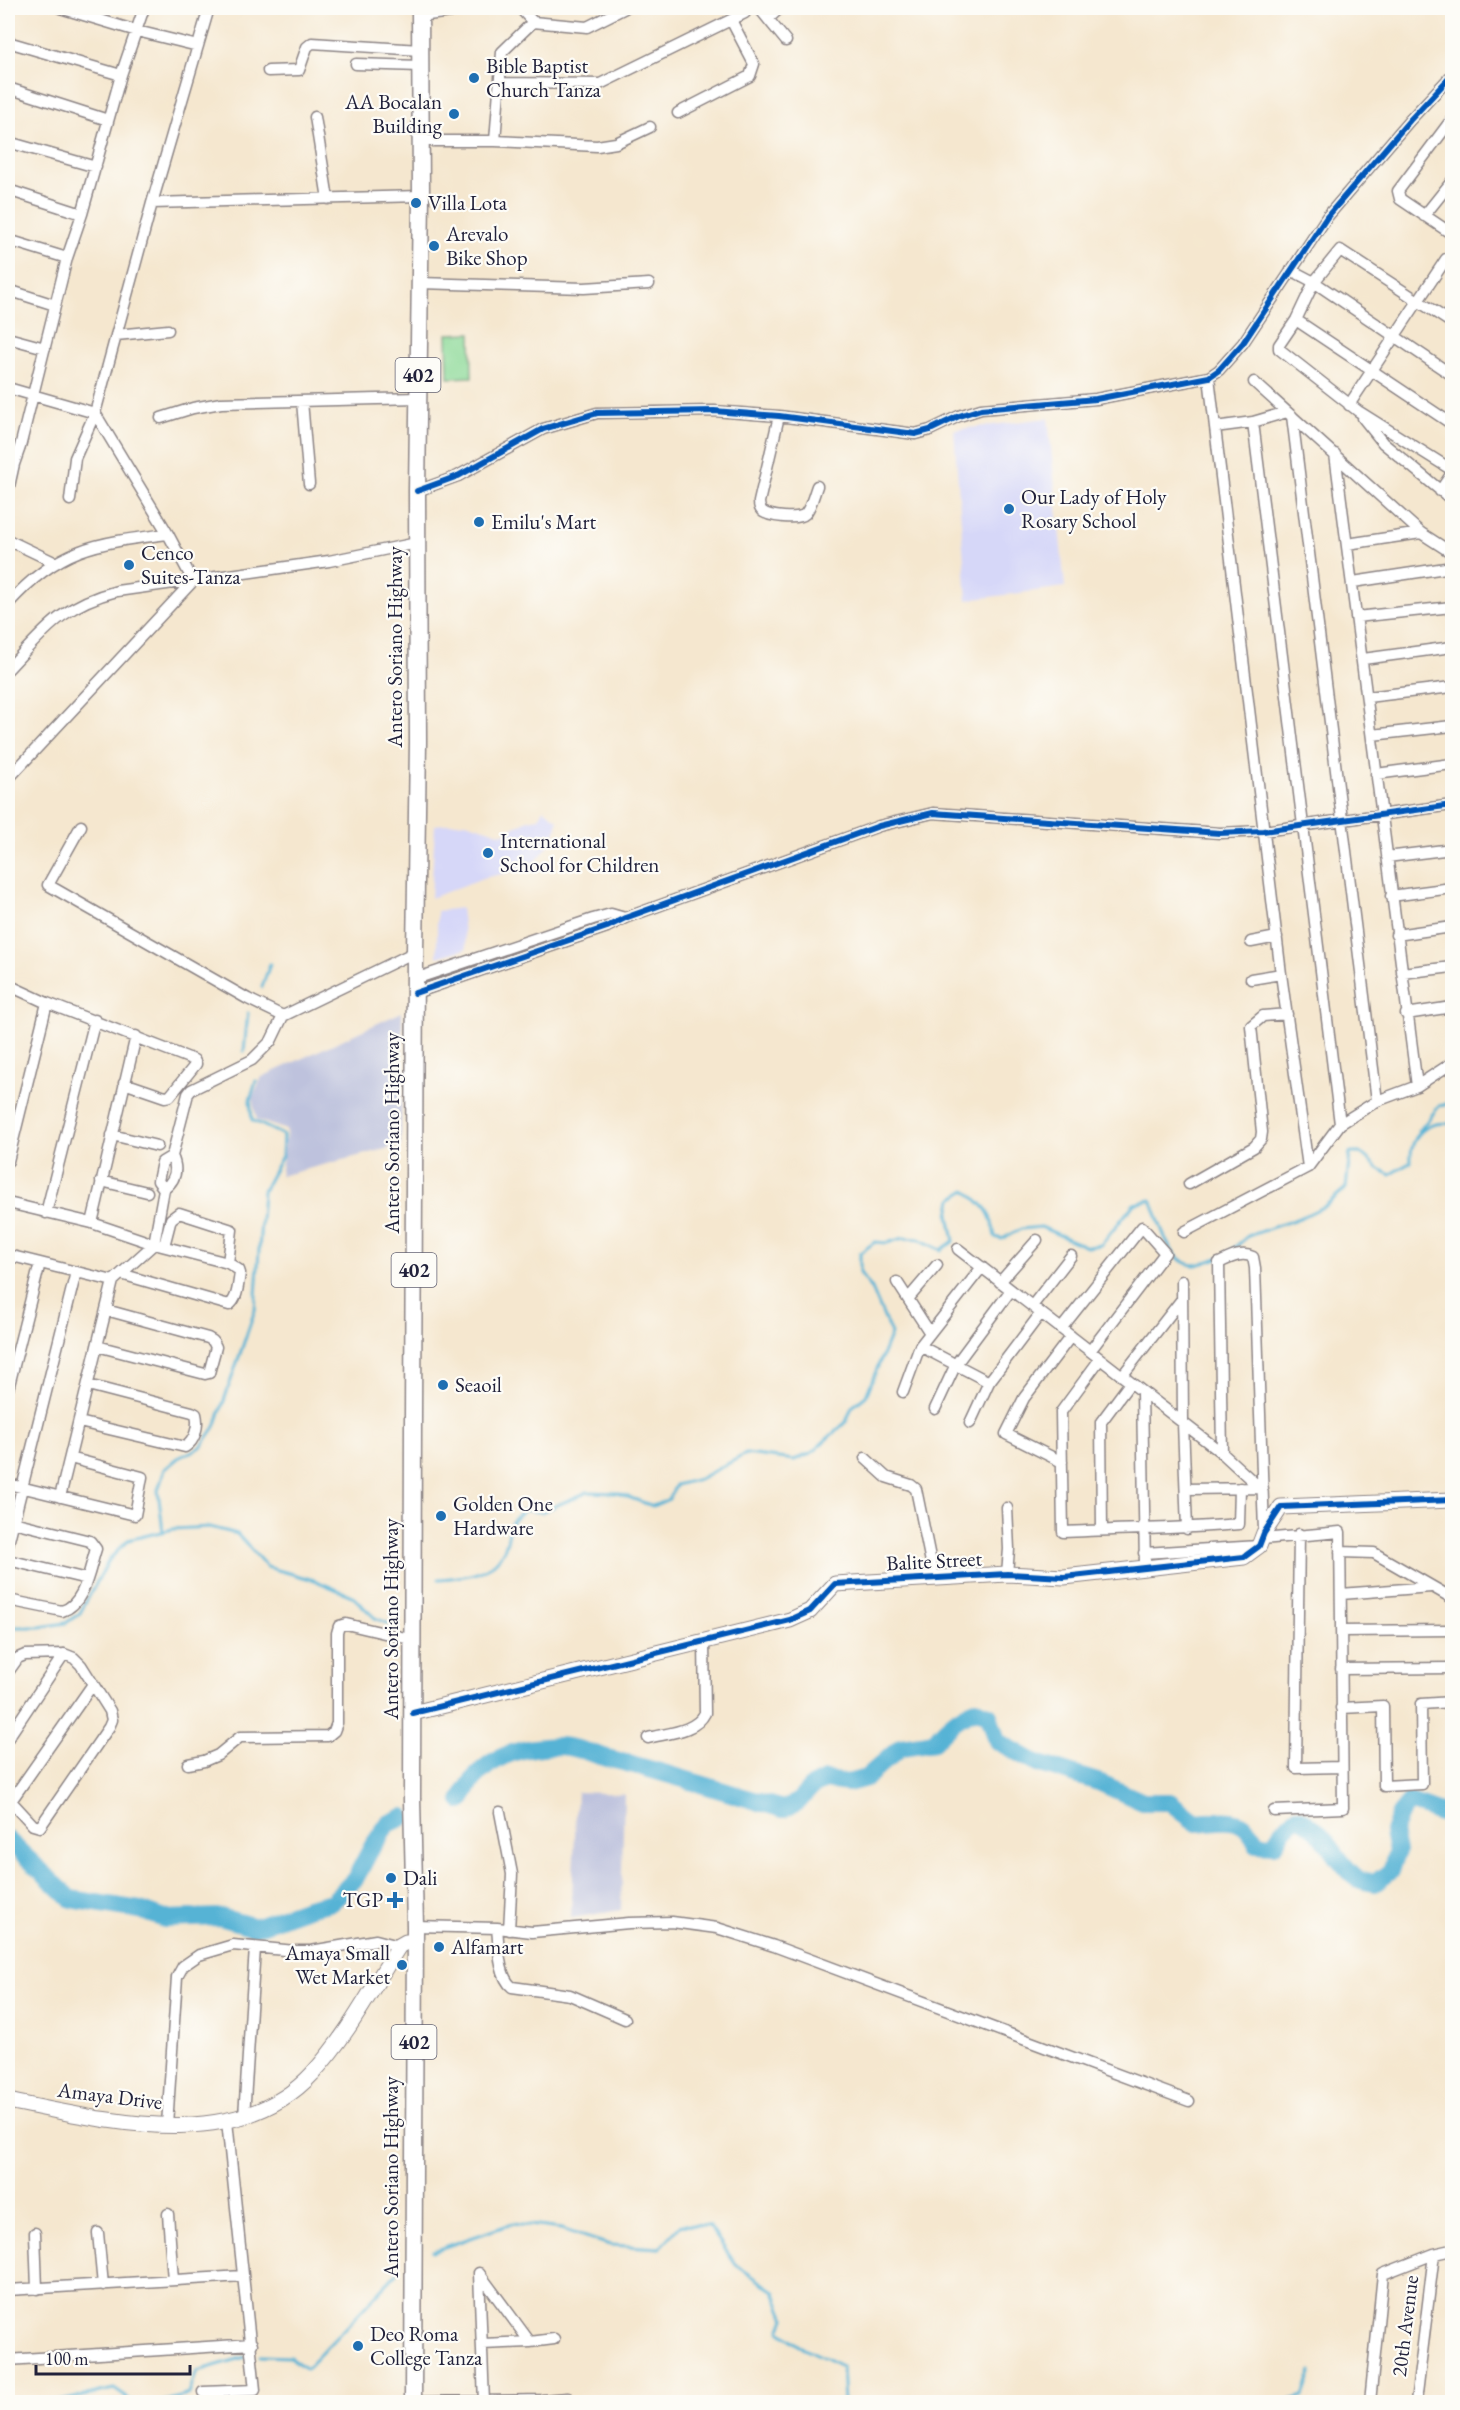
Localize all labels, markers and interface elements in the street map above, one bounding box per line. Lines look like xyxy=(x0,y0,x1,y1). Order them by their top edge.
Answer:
place label: Bible Baptist Church Tanza xyxy=(486,52,602,103)
marker: Bible Baptist Church Tanza xyxy=(467,71,481,85)
place label: AA Bocalan Building xyxy=(344,88,443,139)
marker: AA Bocalan Building xyxy=(447,107,461,121)
place label: Villa Lota xyxy=(428,189,508,216)
marker: Villa Lota xyxy=(409,196,423,210)
place label: Arevalo Bike Shop xyxy=(445,220,528,271)
marker: Arevalo Bike Shop xyxy=(427,239,441,253)
road number: 402 xyxy=(396,358,440,392)
place label: Our Lady of Holy Rosary School xyxy=(1021,483,1167,534)
marker: Our Lady of Holy Rosary School xyxy=(1002,502,1016,516)
place label: Emilu's Mart xyxy=(491,508,597,535)
marker: Emilu's Mart xyxy=(472,515,486,529)
place label: Cenco Suites-Tanza xyxy=(141,539,241,590)
street label: Antero Soriano Highway xyxy=(381,545,408,749)
marker: Cenco Suites-Tanza xyxy=(122,558,136,572)
place label: International School for Children xyxy=(500,827,659,878)
marker: International School for Children xyxy=(481,846,495,860)
street label: Antero Soriano Highway xyxy=(378,1031,405,1235)
road number: 402 xyxy=(392,1253,436,1287)
place label: Seaoil xyxy=(455,1371,502,1398)
marker: Seaoil xyxy=(436,1378,450,1392)
place label: Golden One Hardware xyxy=(453,1490,553,1541)
marker: Golden One Hardware xyxy=(434,1509,448,1523)
street label: Antero Soriano Highway xyxy=(377,1517,404,1721)
street label: Balite Street xyxy=(885,1544,983,1576)
place label: Dali xyxy=(403,1864,437,1891)
marker: Dali xyxy=(384,1871,398,1885)
place label: TGP xyxy=(342,1886,383,1913)
marker: TGP xyxy=(388,1893,402,1907)
place label: Alfamart xyxy=(450,1933,524,1960)
place label: Amaya Small Wet Market xyxy=(284,1939,390,1990)
marker: Alfamart xyxy=(432,1940,446,1954)
marker: Amaya Small Wet Market xyxy=(395,1958,409,1972)
road number: 402 xyxy=(392,2025,436,2059)
street label: Antero Soriano Highway xyxy=(377,2075,404,2279)
street label: Amaya Drive xyxy=(55,2076,164,2115)
street label: 20th Avenue xyxy=(1385,2274,1424,2378)
place label: Deo Roma College Tanza xyxy=(370,2320,483,2371)
scale bar xyxy=(36,2338,190,2376)
marker: Deo Roma College Tanza xyxy=(351,2339,365,2353)
text: 100 m xyxy=(45,2347,89,2370)

